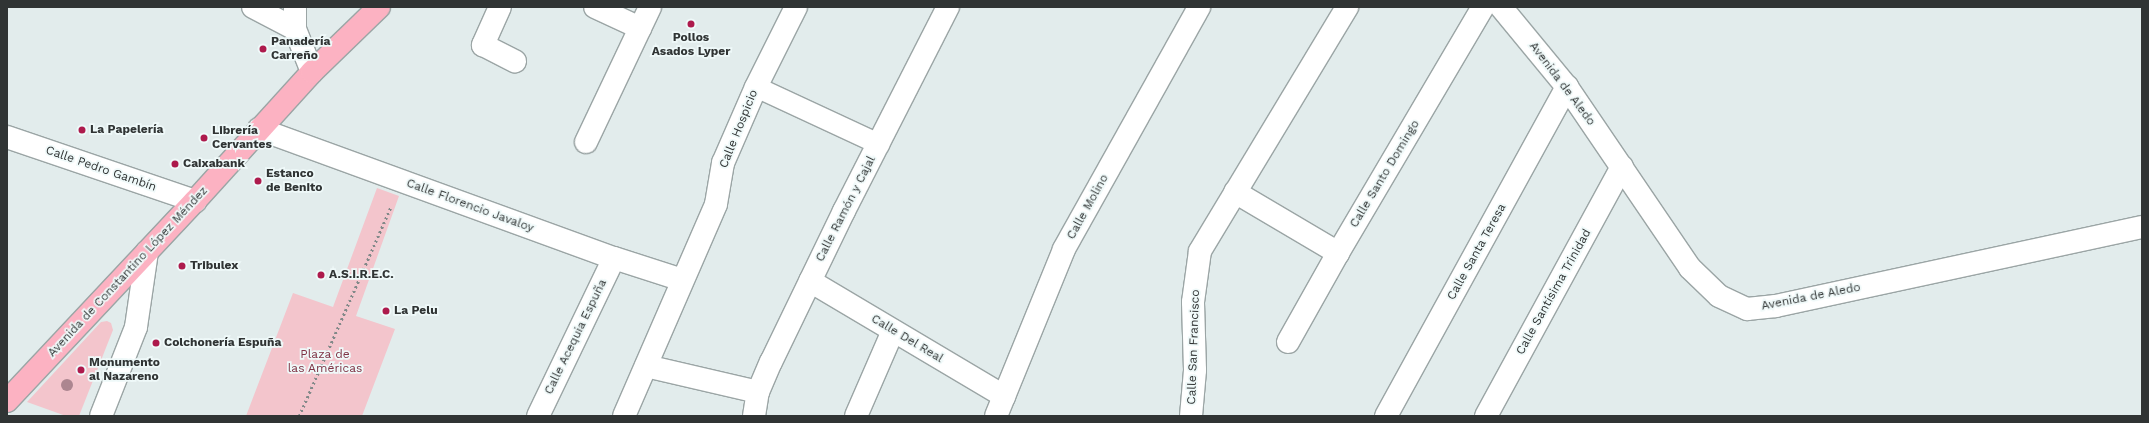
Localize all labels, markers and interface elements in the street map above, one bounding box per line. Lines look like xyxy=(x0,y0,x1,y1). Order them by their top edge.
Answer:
marker: Pollos Asados Lyper xyxy=(686,19,696,29)
place label: Pollos Asados Lyper xyxy=(652,31,730,59)
place label: Panadería Carreño xyxy=(271,35,330,63)
street label: Avenida de Aledo xyxy=(1526,39,1598,129)
marker: Panadería Carreño xyxy=(258,44,268,54)
street label: Calle Hospicio xyxy=(717,88,761,170)
street label: Calle Santo Domingo xyxy=(1347,118,1423,230)
place label: La Papelería xyxy=(90,123,164,137)
place label: Librería Cervantes xyxy=(212,124,272,152)
marker: La Papelería xyxy=(77,125,87,135)
marker: Librería Cervantes xyxy=(199,133,209,143)
street label: Calle Pedro Gambín xyxy=(44,143,158,195)
street label: Calle Ramón y Cajal xyxy=(813,153,879,265)
place label: Caixabank xyxy=(183,157,245,171)
marker: Caixabank xyxy=(170,159,180,169)
place label: Estanco de Benito xyxy=(266,167,322,195)
street label: Calle Molino xyxy=(1064,172,1112,242)
marker: Estanco de Benito xyxy=(253,176,263,186)
street label: Calle Florencio Javaloy xyxy=(404,176,536,236)
street label: Avenida de Constantino López Méndez xyxy=(45,184,211,360)
street label: Calle Santa Teresa xyxy=(1444,201,1510,303)
street label: Calle Santísima Trinidad xyxy=(1513,226,1595,358)
place label: Tribulex xyxy=(190,259,238,273)
marker: Tribulex xyxy=(177,261,187,271)
place label: A.S.I.R.E.C. xyxy=(329,268,394,282)
marker: A.S.I.R.E.C. xyxy=(316,270,326,280)
street label: Calle Acequia Espuña xyxy=(542,277,610,397)
street label: Avenida de Aledo xyxy=(1760,280,1862,314)
street label: Calle San Francisco xyxy=(1185,289,1203,405)
place label: La Pelu xyxy=(394,304,438,318)
marker: La Pelu xyxy=(381,306,391,316)
street label: Calle Del Real xyxy=(868,312,946,366)
place label: Colchonería Espuña xyxy=(164,336,281,350)
marker: Colchonería Espuña xyxy=(151,338,161,348)
park label: Plaza de las Américas xyxy=(287,348,363,376)
place label: Monumento al Nazareno xyxy=(89,356,160,384)
marker: Monumento al Nazareno xyxy=(76,365,86,375)

